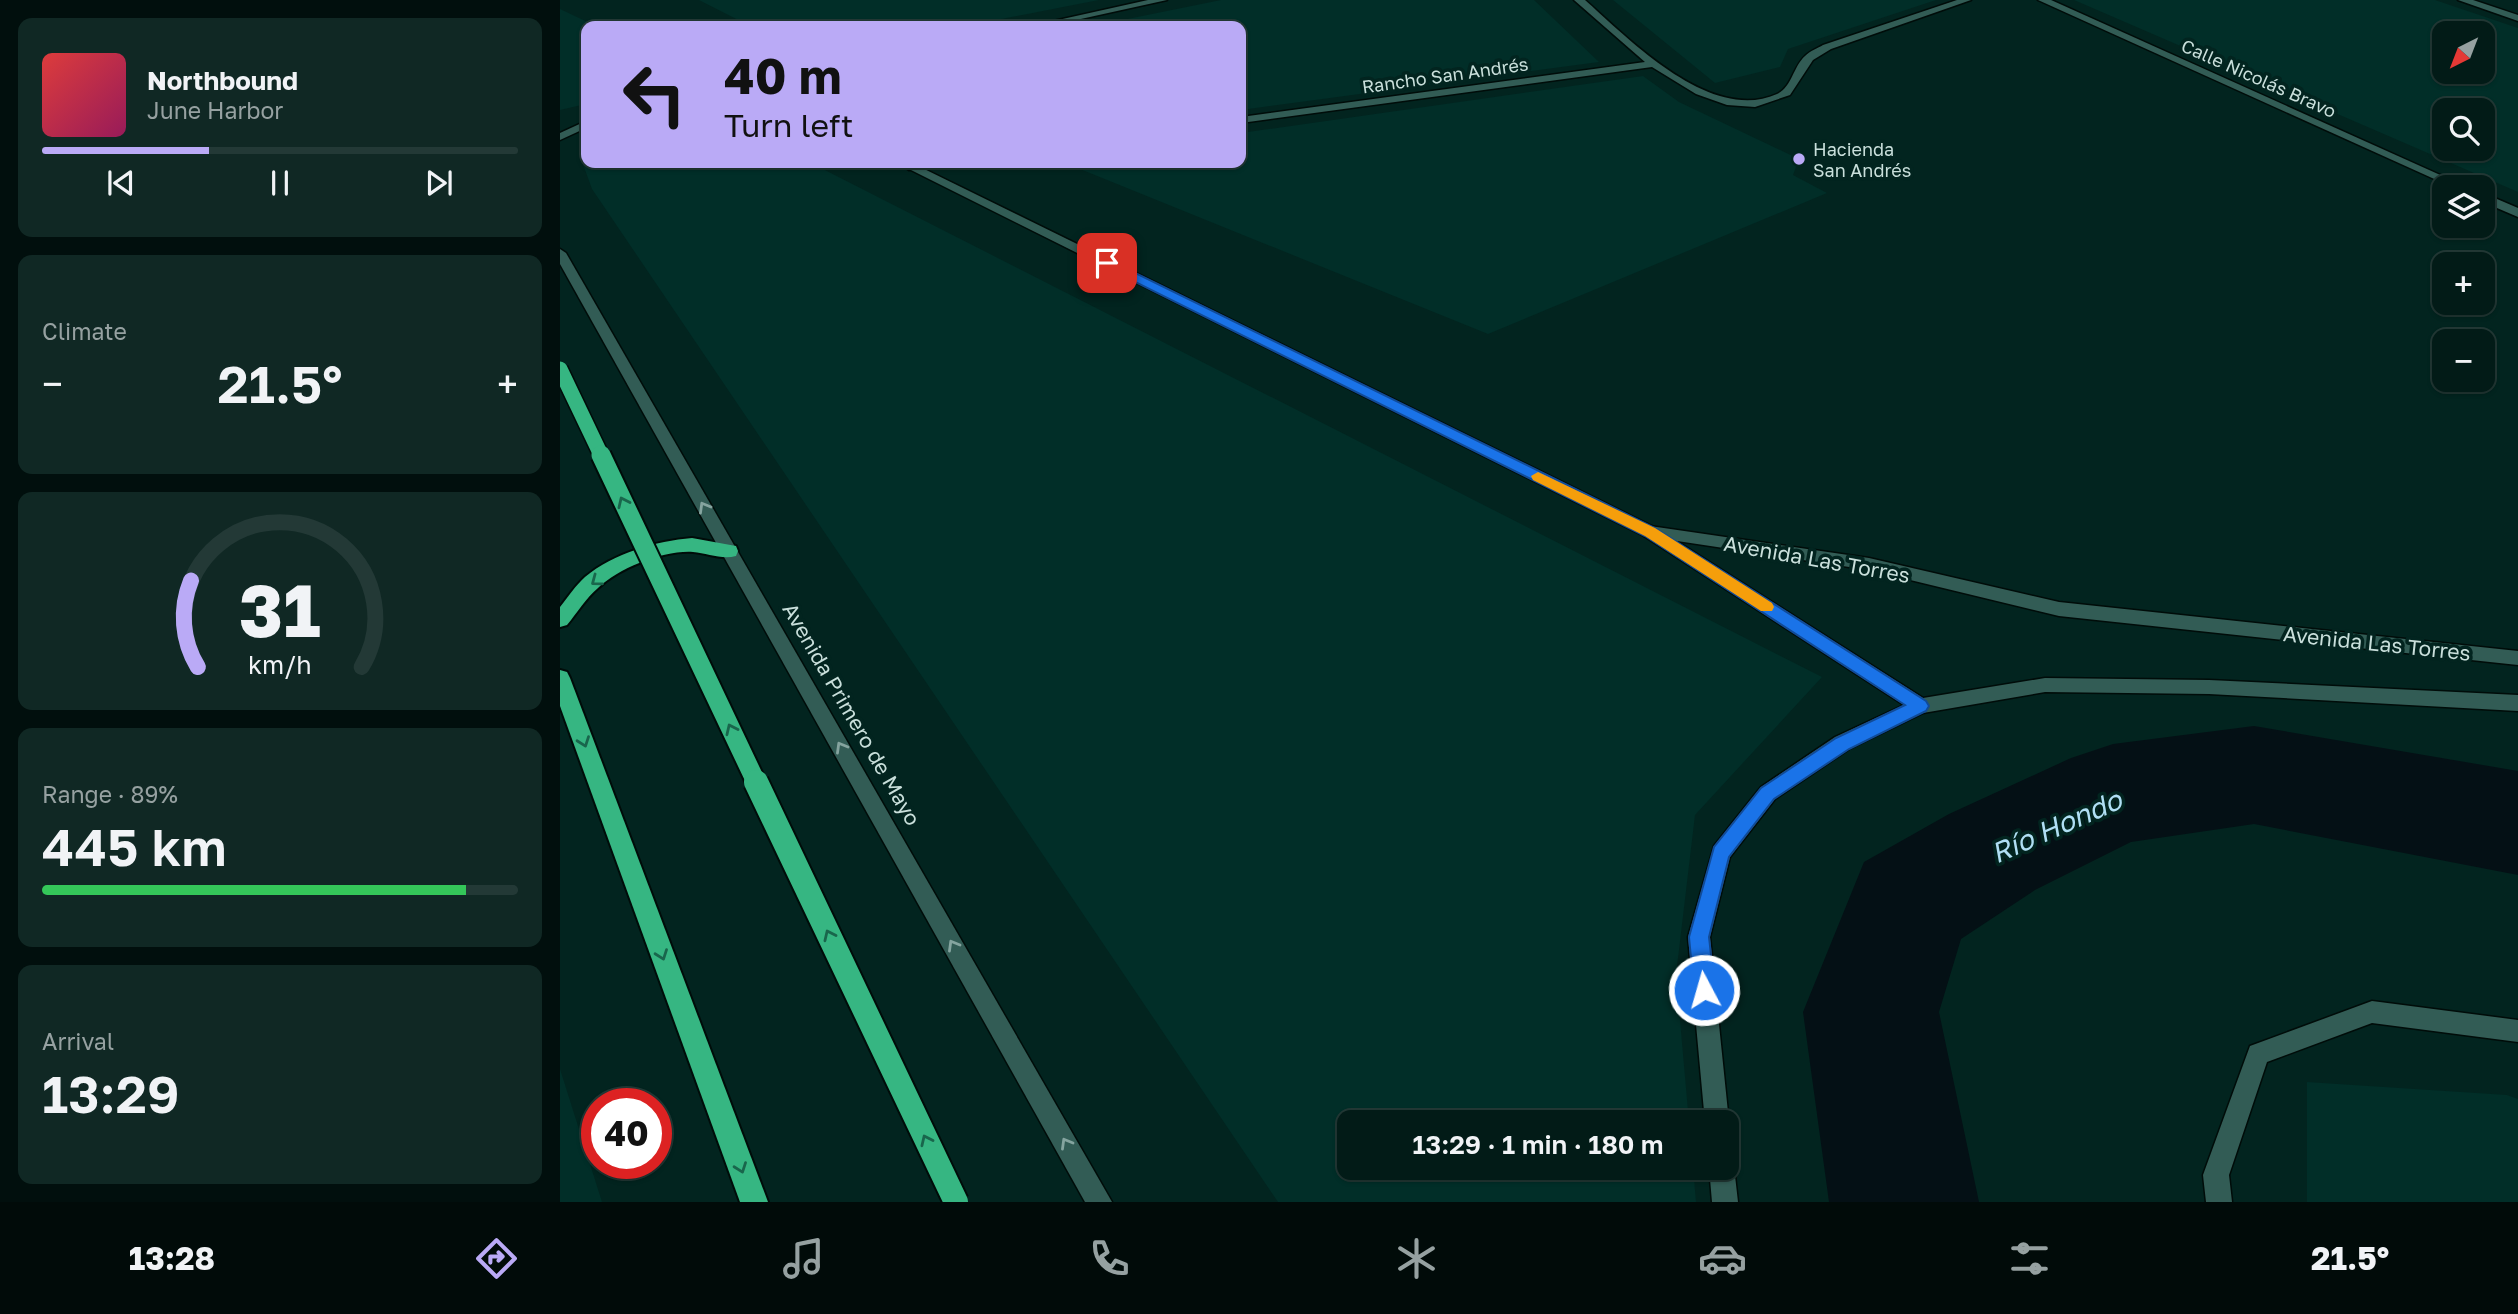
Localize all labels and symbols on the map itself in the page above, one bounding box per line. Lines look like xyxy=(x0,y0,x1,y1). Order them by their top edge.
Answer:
north arrow xyxy=(2432,21,2496,84)
street label: Calle Nicolás Bravo xyxy=(2178,34,2340,122)
street label: Rancho San Andrés xyxy=(1360,52,1530,98)
place label: Hacienda San Andrés xyxy=(1813,138,1911,181)
marker: Hacienda San Andrés xyxy=(1791,151,1807,167)
pin xyxy=(1077,233,1137,293)
one-way arrow xyxy=(617,497,631,509)
one-way arrow xyxy=(699,502,712,514)
street label: Avenida Las Torres xyxy=(1722,530,1912,588)
one-way arrow xyxy=(592,573,604,586)
street label: Avenida Primero de Mayo xyxy=(778,598,926,830)
street label: Avenida Las Torres xyxy=(2282,620,2472,666)
one-way arrow xyxy=(725,724,739,736)
one-way arrow xyxy=(575,735,589,747)
one-way arrow xyxy=(836,742,849,755)
water label: Río Hondo xyxy=(1985,782,2129,869)
one-way arrow xyxy=(823,930,837,942)
one-way arrow xyxy=(948,940,961,952)
one-way arrow xyxy=(654,948,668,960)
position arrow xyxy=(1667,953,1741,1027)
speed limit sign: 40 xyxy=(581,1088,672,1179)
one-way arrow xyxy=(921,1135,935,1147)
one-way arrow xyxy=(1061,1137,1074,1150)
one-way arrow xyxy=(733,1162,747,1174)

